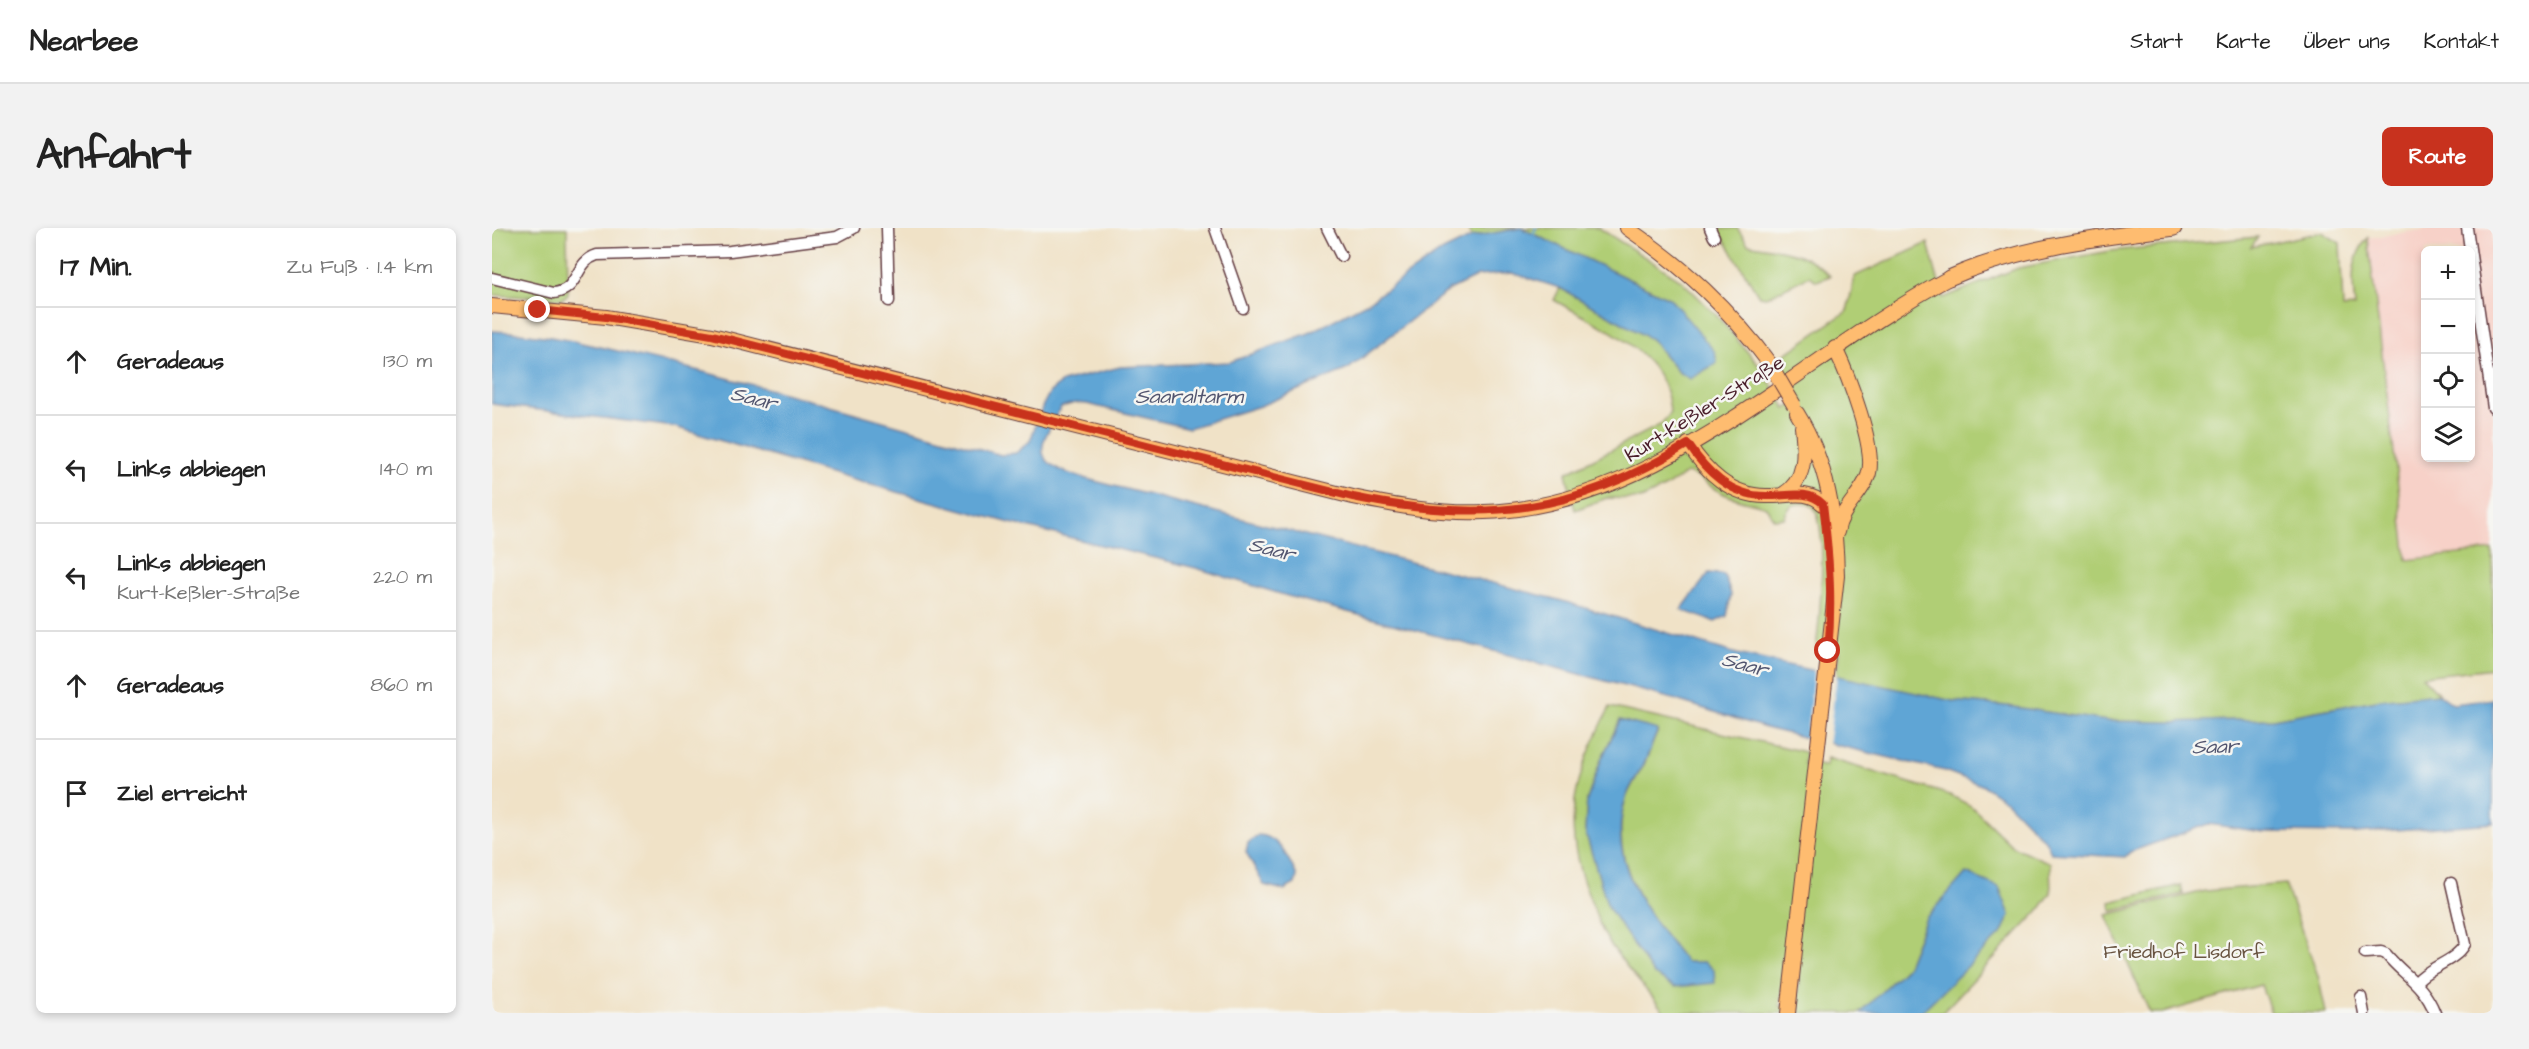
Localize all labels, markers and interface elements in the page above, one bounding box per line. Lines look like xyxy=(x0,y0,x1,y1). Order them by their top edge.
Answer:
text: Nearbee xyxy=(30,22,138,61)
text: Start xyxy=(2130,27,2183,56)
text: Karte xyxy=(2216,27,2271,56)
text: Über uns xyxy=(2304,27,2390,56)
text: Kontakt xyxy=(2423,27,2499,56)
text: Anfahrt xyxy=(36,127,191,185)
button: Route xyxy=(2382,127,2493,186)
map controls xyxy=(2421,246,2475,462)
button: + xyxy=(2421,246,2475,300)
text: 17 Min. xyxy=(60,249,132,285)
text: Zu Fuß · 1.4 km xyxy=(286,253,432,281)
route end xyxy=(524,296,550,322)
button: − xyxy=(2421,300,2475,354)
icon: ahead xyxy=(60,345,93,378)
text: Geradeaus xyxy=(117,346,224,377)
text: 130 m xyxy=(383,347,432,375)
street label: Kurt-Keßler-Straße xyxy=(1619,348,1790,469)
button: locate xyxy=(2421,354,2475,408)
water label: Saar xyxy=(728,379,782,419)
water label: Saaraltarm xyxy=(1135,382,1245,411)
button: layers xyxy=(2421,408,2475,462)
icon: left xyxy=(60,453,93,486)
text: Links abbiegen xyxy=(117,454,265,485)
text: 140 m xyxy=(380,455,432,483)
water label: Saar xyxy=(1246,530,1300,570)
text: Links abbiegen xyxy=(117,548,265,579)
icon: left xyxy=(60,561,93,594)
text: 220 m xyxy=(373,563,432,591)
text: Kurt-Keßler-Straße xyxy=(117,579,300,607)
route start xyxy=(1814,637,1840,663)
water label: Saar xyxy=(1719,644,1773,685)
icon: ahead xyxy=(60,669,93,702)
text: Geradeaus xyxy=(117,670,224,701)
text: 860 m xyxy=(370,671,432,699)
water label: Saar xyxy=(2192,732,2241,761)
icon: arrive xyxy=(60,777,93,810)
text: Ziel erreicht xyxy=(117,778,247,809)
park label: Friedhof Lisdorf xyxy=(2103,938,2265,966)

